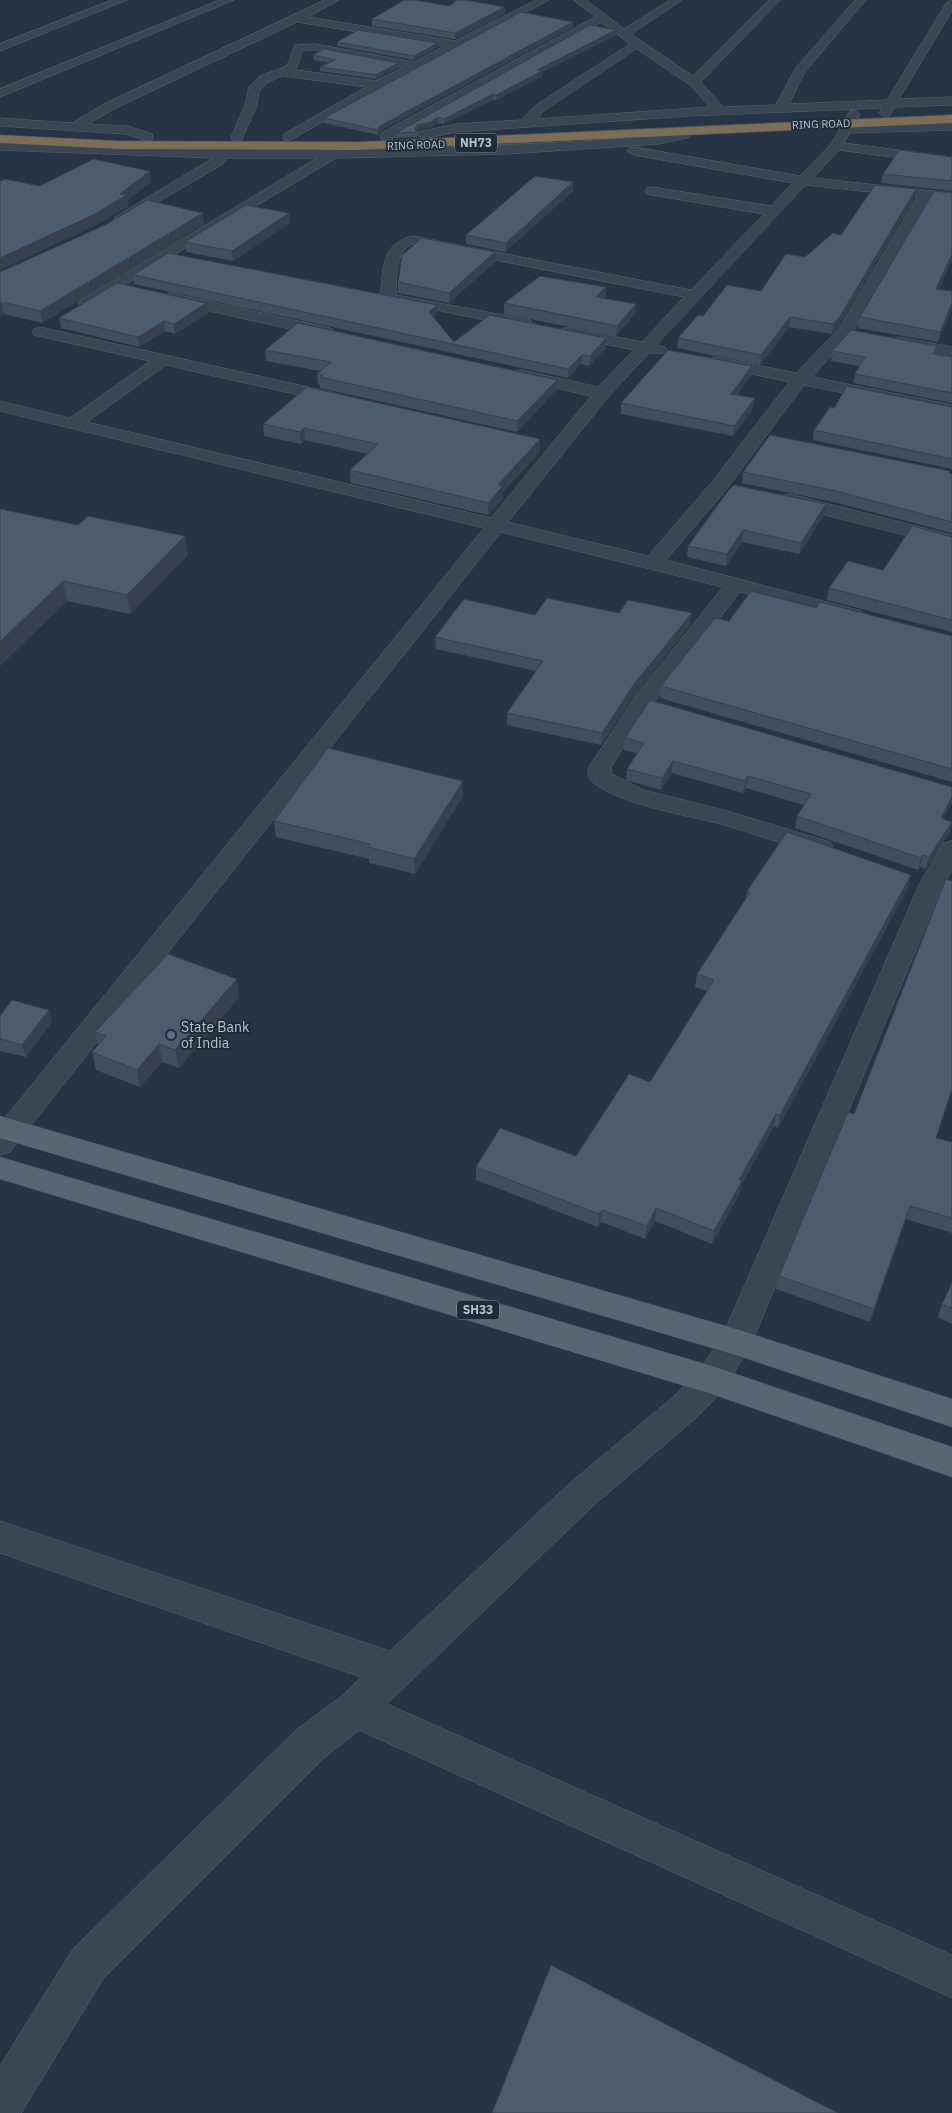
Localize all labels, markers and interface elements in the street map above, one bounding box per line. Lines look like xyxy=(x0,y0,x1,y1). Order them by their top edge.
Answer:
street label: RING ROAD xyxy=(792,116,850,132)
road number: NH73 xyxy=(455,134,497,152)
street label: RING ROAD xyxy=(387,137,445,153)
place label: State Bank of India xyxy=(181,1018,250,1052)
marker: State Bank of India xyxy=(165,1029,177,1041)
road number: SH33 xyxy=(457,1300,499,1320)

